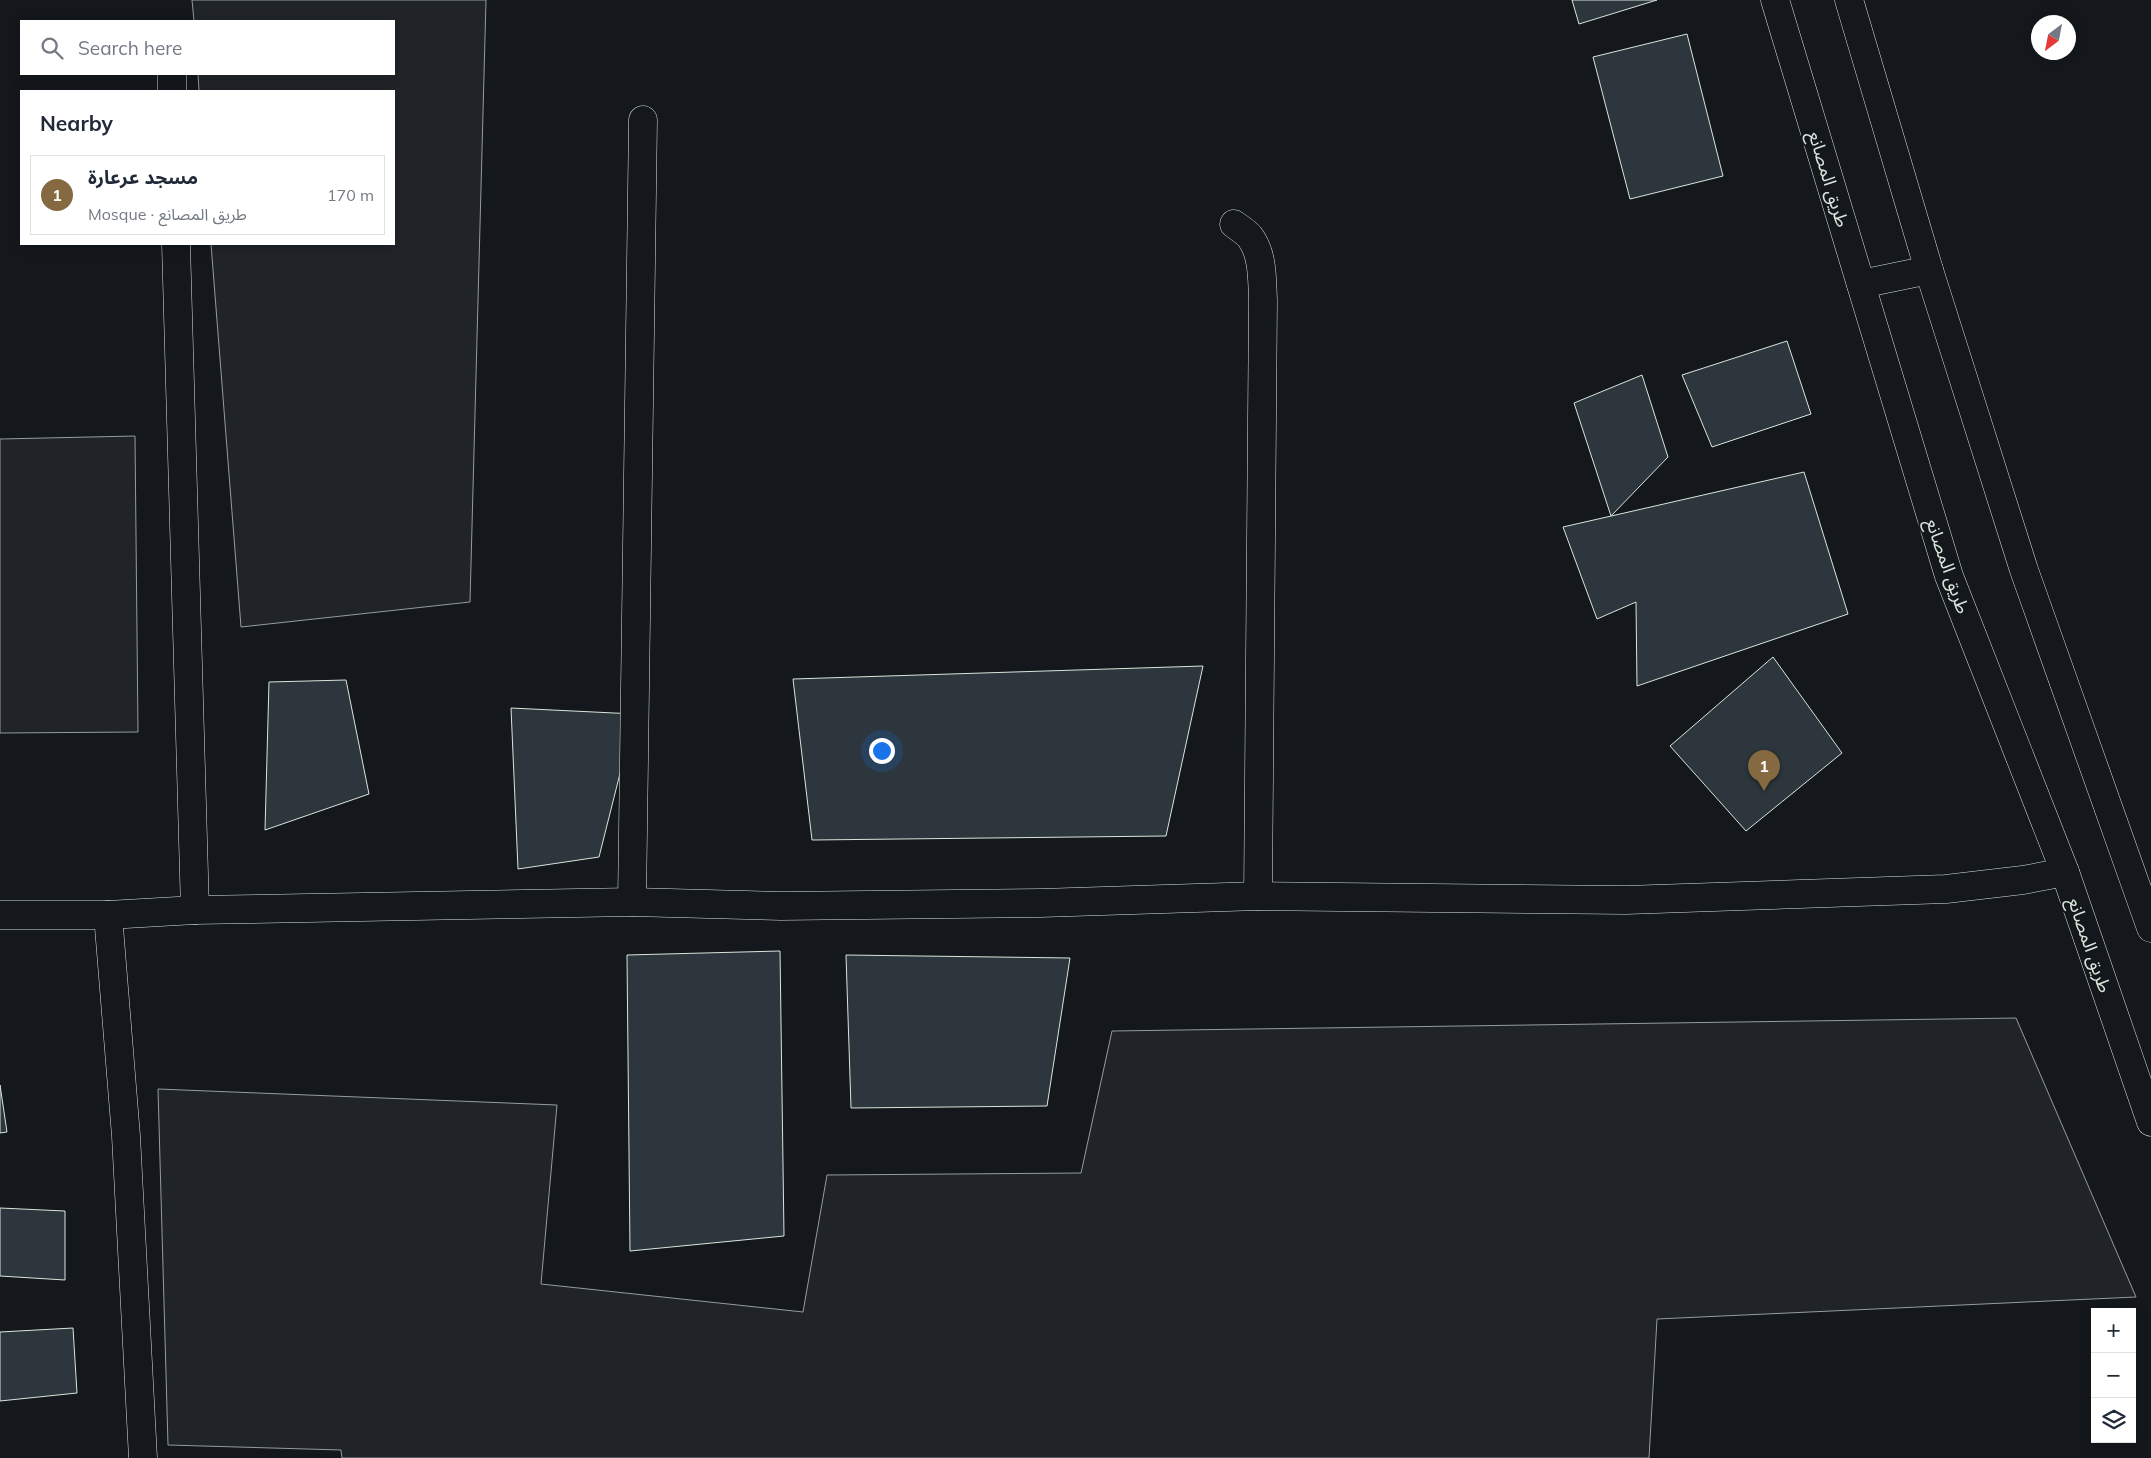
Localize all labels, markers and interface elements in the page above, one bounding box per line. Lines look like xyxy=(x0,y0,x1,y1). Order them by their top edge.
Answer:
north arrow xyxy=(2031,15,2076,60)
search box xyxy=(20,20,395,75)
icon: search xyxy=(38,34,66,62)
text: Search here xyxy=(78,36,182,60)
text: Nearby xyxy=(40,110,113,136)
street label: طريق المصانع xyxy=(1801,128,1855,231)
text: مسجد عرعارة xyxy=(88,165,198,189)
text: 1 xyxy=(52,185,62,205)
text: 170 m xyxy=(327,185,374,205)
text: Mosque · طريق المصانع xyxy=(88,204,247,224)
street label: طريق المصانع xyxy=(1918,515,1975,618)
your location xyxy=(869,738,895,764)
pin: 1 xyxy=(1748,750,1780,791)
street label: طريق المصانع xyxy=(2060,894,2117,997)
map controls xyxy=(2091,1308,2136,1443)
button: + xyxy=(2091,1308,2136,1353)
button: − xyxy=(2091,1353,2136,1398)
button: layers xyxy=(2091,1398,2136,1443)

